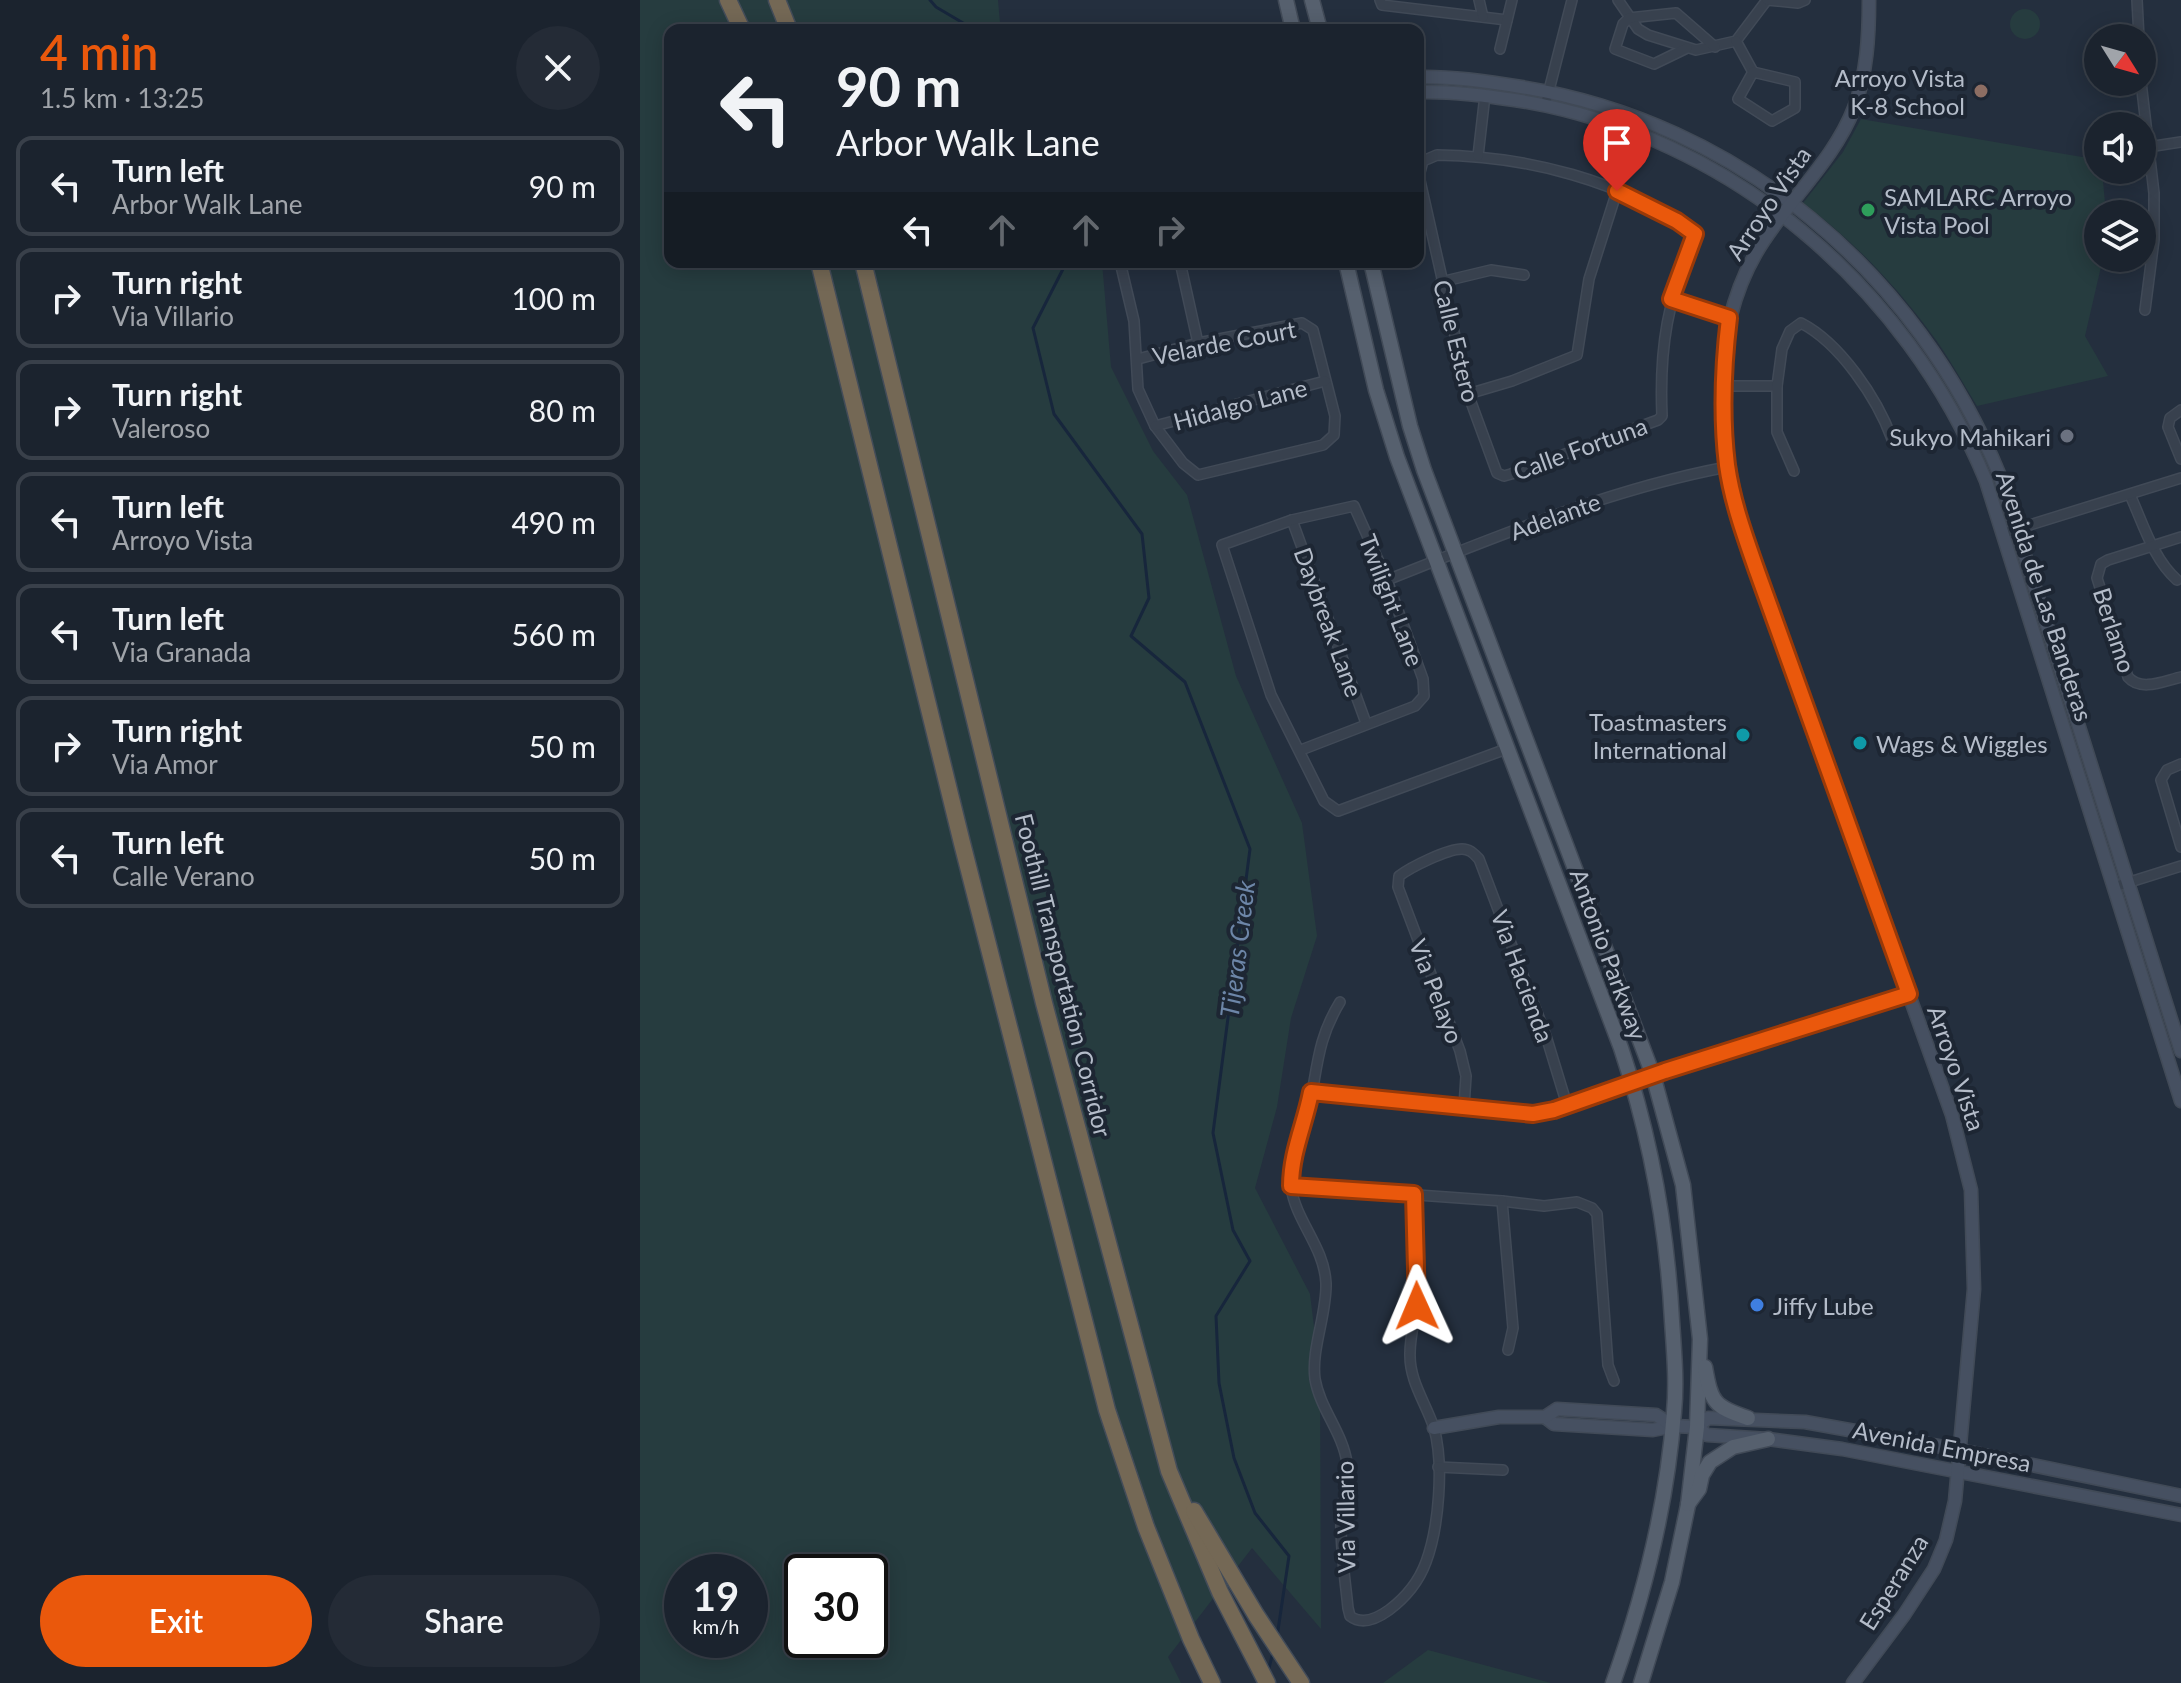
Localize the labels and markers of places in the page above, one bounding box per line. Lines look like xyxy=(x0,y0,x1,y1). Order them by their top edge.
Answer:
place label: Arroyo Vista K-8 School xyxy=(1835,63,1965,120)
marker: Arroyo Vista K-8 School xyxy=(1972,82,1990,100)
pin xyxy=(1583,109,1651,191)
place label: SAMLARC Arroyo Vista Pool xyxy=(1884,182,2072,239)
marker: SAMLARC Arroyo Vista Pool xyxy=(1859,201,1877,219)
place label: Sukyo Mahikari xyxy=(1889,422,2051,451)
marker: Sukyo Mahikari xyxy=(2058,427,2076,445)
place label: Toastmasters International xyxy=(1589,707,1727,764)
marker: Toastmasters International xyxy=(1734,726,1752,744)
place label: Wags & Wiggles xyxy=(1876,729,2048,758)
marker: Wags & Wiggles xyxy=(1851,734,1869,752)
place label: Jiffy Lube xyxy=(1773,1291,1874,1320)
marker: Jiffy Lube xyxy=(1748,1296,1766,1314)

